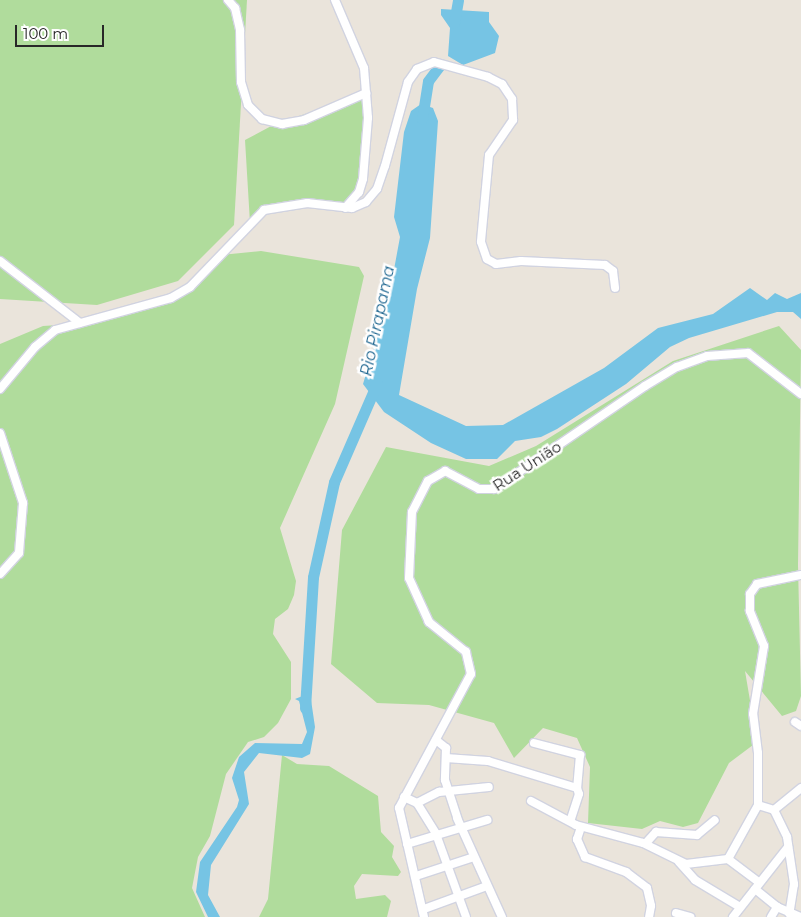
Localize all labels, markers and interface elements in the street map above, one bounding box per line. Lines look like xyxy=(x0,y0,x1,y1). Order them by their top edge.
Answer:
scale bar xyxy=(18,15,106,47)
text: 100 m xyxy=(23,24,68,43)
water label: Rio Pirapama xyxy=(357,264,399,378)
street label: Rua União xyxy=(489,437,565,495)

